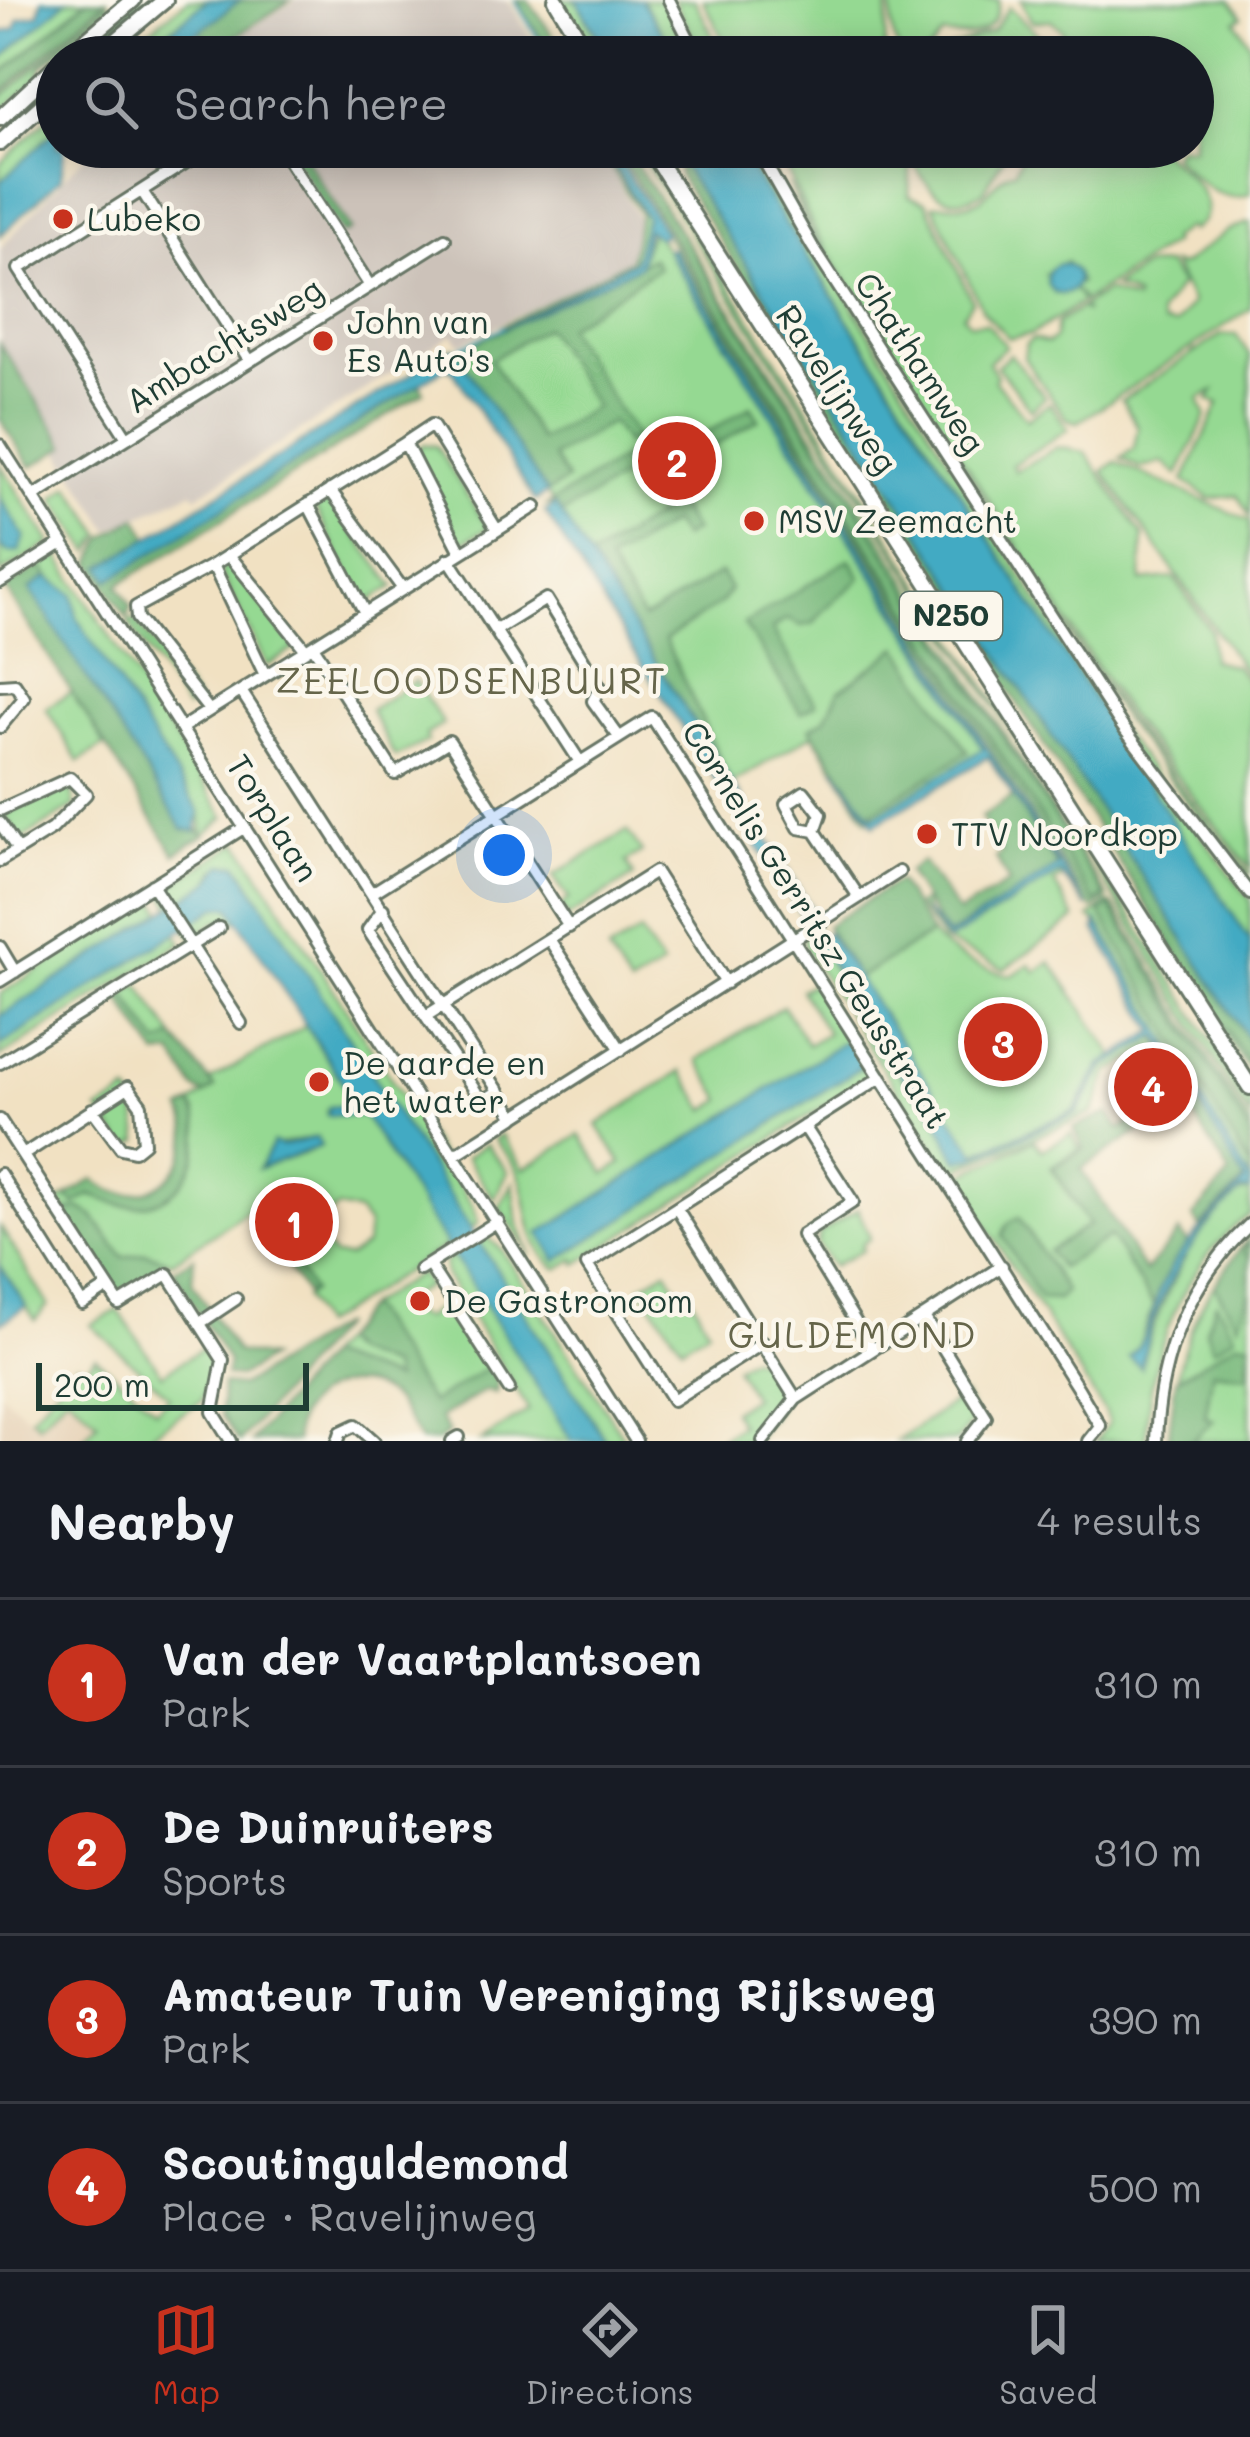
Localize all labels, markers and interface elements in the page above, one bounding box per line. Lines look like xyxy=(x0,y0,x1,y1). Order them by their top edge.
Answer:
search box xyxy=(36,36,1214,168)
icon: search xyxy=(78,69,144,135)
text: Search here xyxy=(174,73,448,131)
place label: Lubeko xyxy=(87,196,201,239)
marker: Lubeko xyxy=(50,206,76,232)
street label: Chathamweg xyxy=(847,263,996,461)
street label: Ambachtsweg xyxy=(117,266,330,421)
street label: Ravelijnweg xyxy=(768,296,909,481)
place label: John van Es Auto's xyxy=(347,299,491,380)
marker: John van Es Auto's xyxy=(310,328,336,354)
pin: 2 xyxy=(638,416,716,506)
place label: MSV Zeemacht xyxy=(778,498,1017,541)
marker: MSV Zeemacht xyxy=(741,508,767,534)
road number: N250 xyxy=(900,592,1002,640)
district label: ZEELOODSENBUURT xyxy=(276,656,668,703)
street label: Cornelis Gerritsz Geusstraat xyxy=(674,712,961,1136)
street label: Torplaan xyxy=(218,745,330,889)
place label: TTV Noordkop xyxy=(951,811,1178,854)
marker: TTV Noordkop xyxy=(914,821,940,847)
your location xyxy=(474,825,534,885)
pin: 3 xyxy=(964,997,1042,1087)
place label: De aarde en het water xyxy=(343,1040,545,1121)
pin: 4 xyxy=(1114,1042,1192,1132)
marker: De aarde en het water xyxy=(306,1069,332,1095)
pin: 1 xyxy=(255,1177,333,1267)
place label: De Gastronoom xyxy=(444,1278,693,1321)
marker: De Gastronoom xyxy=(407,1288,433,1314)
district label: GULDEMOND xyxy=(728,1310,978,1357)
scale bar xyxy=(36,1357,309,1410)
text: 200 m xyxy=(54,1362,150,1405)
text: Nearby xyxy=(48,1486,235,1553)
text: 4 results xyxy=(1037,1494,1202,1545)
text: Van der Vaartplantsoen xyxy=(162,1628,701,1686)
text: 1 xyxy=(78,1657,96,1708)
text: 310 m xyxy=(1094,1657,1202,1708)
text: Park xyxy=(162,1686,250,1737)
text: De Duinruiters xyxy=(162,1796,494,1854)
text: 2 xyxy=(76,1825,98,1876)
text: 310 m xyxy=(1094,1825,1202,1876)
text: Sports xyxy=(162,1854,287,1905)
text: Amateur Tuin Vereniging Rijksweg xyxy=(162,1964,936,2022)
text: 3 xyxy=(75,1993,99,2044)
text: 390 m xyxy=(1088,1993,1202,2044)
text: Park xyxy=(162,2022,250,2073)
text: Scoutinguldemond xyxy=(162,2132,569,2190)
text: 4 xyxy=(75,2161,99,2212)
text: 500 m xyxy=(1088,2161,1202,2212)
text: Place · Ravelijnweg xyxy=(162,2190,536,2241)
tab: Map xyxy=(153,2297,220,2412)
tab: Directions xyxy=(526,2297,693,2412)
tab: Saved xyxy=(999,2297,1097,2412)

